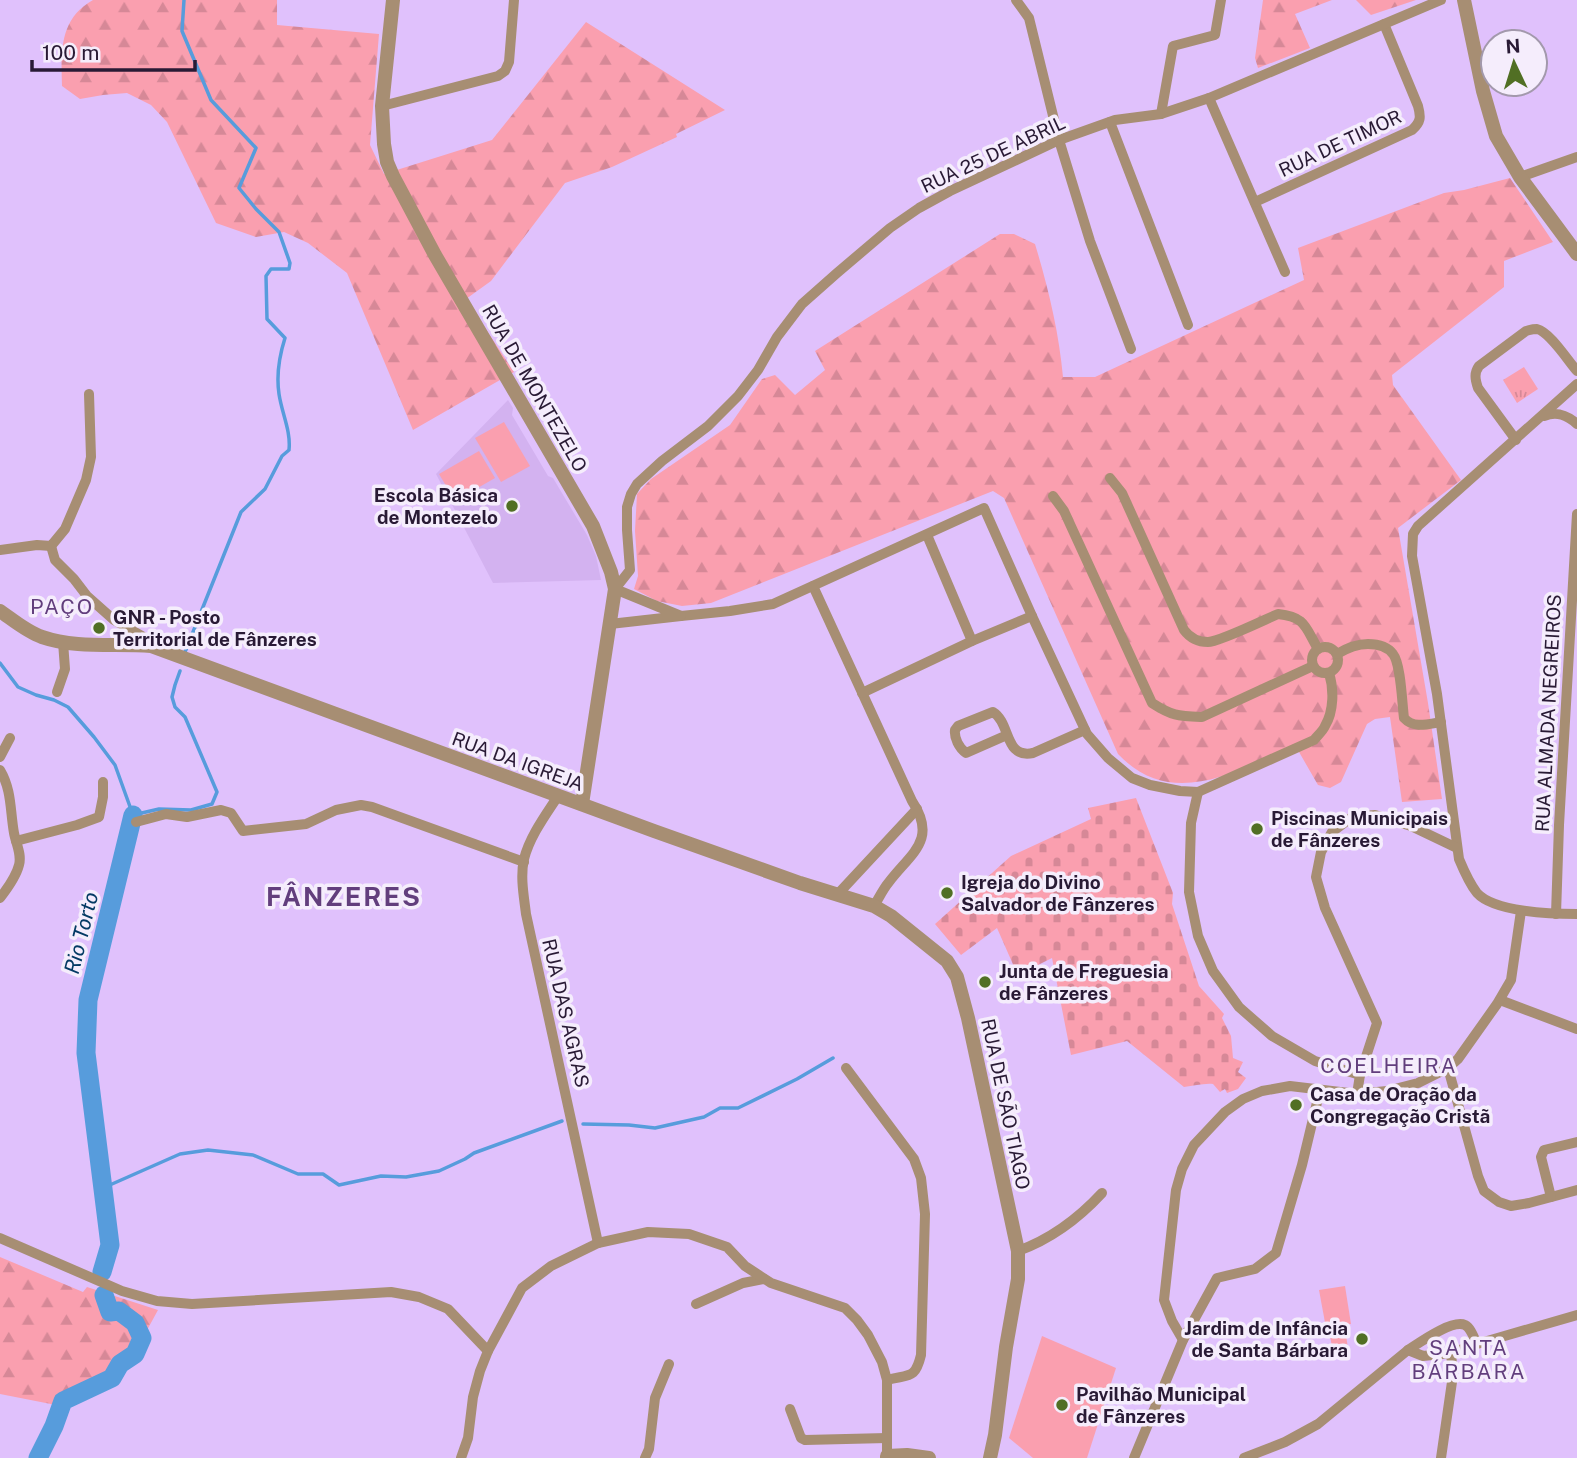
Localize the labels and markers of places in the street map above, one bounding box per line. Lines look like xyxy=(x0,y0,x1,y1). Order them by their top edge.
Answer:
place label: Escola Básica de Montezelo xyxy=(374,484,498,528)
marker: Escola Básica de Montezelo xyxy=(504,498,520,514)
place label: GNR - Posto Territorial de Fânzeres xyxy=(113,606,317,650)
marker: GNR - Posto Territorial de Fânzeres xyxy=(91,620,107,636)
place label: Piscinas Municipais de Fânzeres xyxy=(1271,807,1448,851)
marker: Piscinas Municipais de Fânzeres xyxy=(1249,821,1265,837)
place label: Igreja do Divino Salvador de Fânzeres xyxy=(961,871,1155,915)
marker: Igreja do Divino Salvador de Fânzeres xyxy=(939,885,955,901)
place label: Junta de Freguesia de Fânzeres xyxy=(999,960,1169,1004)
marker: Junta de Freguesia de Fânzeres xyxy=(977,974,993,990)
place label: Casa de Oração da Congregação Cristã xyxy=(1310,1083,1490,1127)
marker: Casa de Oração da Congregação Cristã xyxy=(1288,1097,1304,1113)
place label: Jardim de Infância de Santa Bárbara xyxy=(1184,1317,1348,1361)
marker: Jardim de Infância de Santa Bárbara xyxy=(1354,1331,1370,1347)
place label: Pavilhão Municipal de Fânzeres xyxy=(1076,1383,1246,1427)
marker: Pavilhão Municipal de Fânzeres xyxy=(1054,1397,1070,1413)

